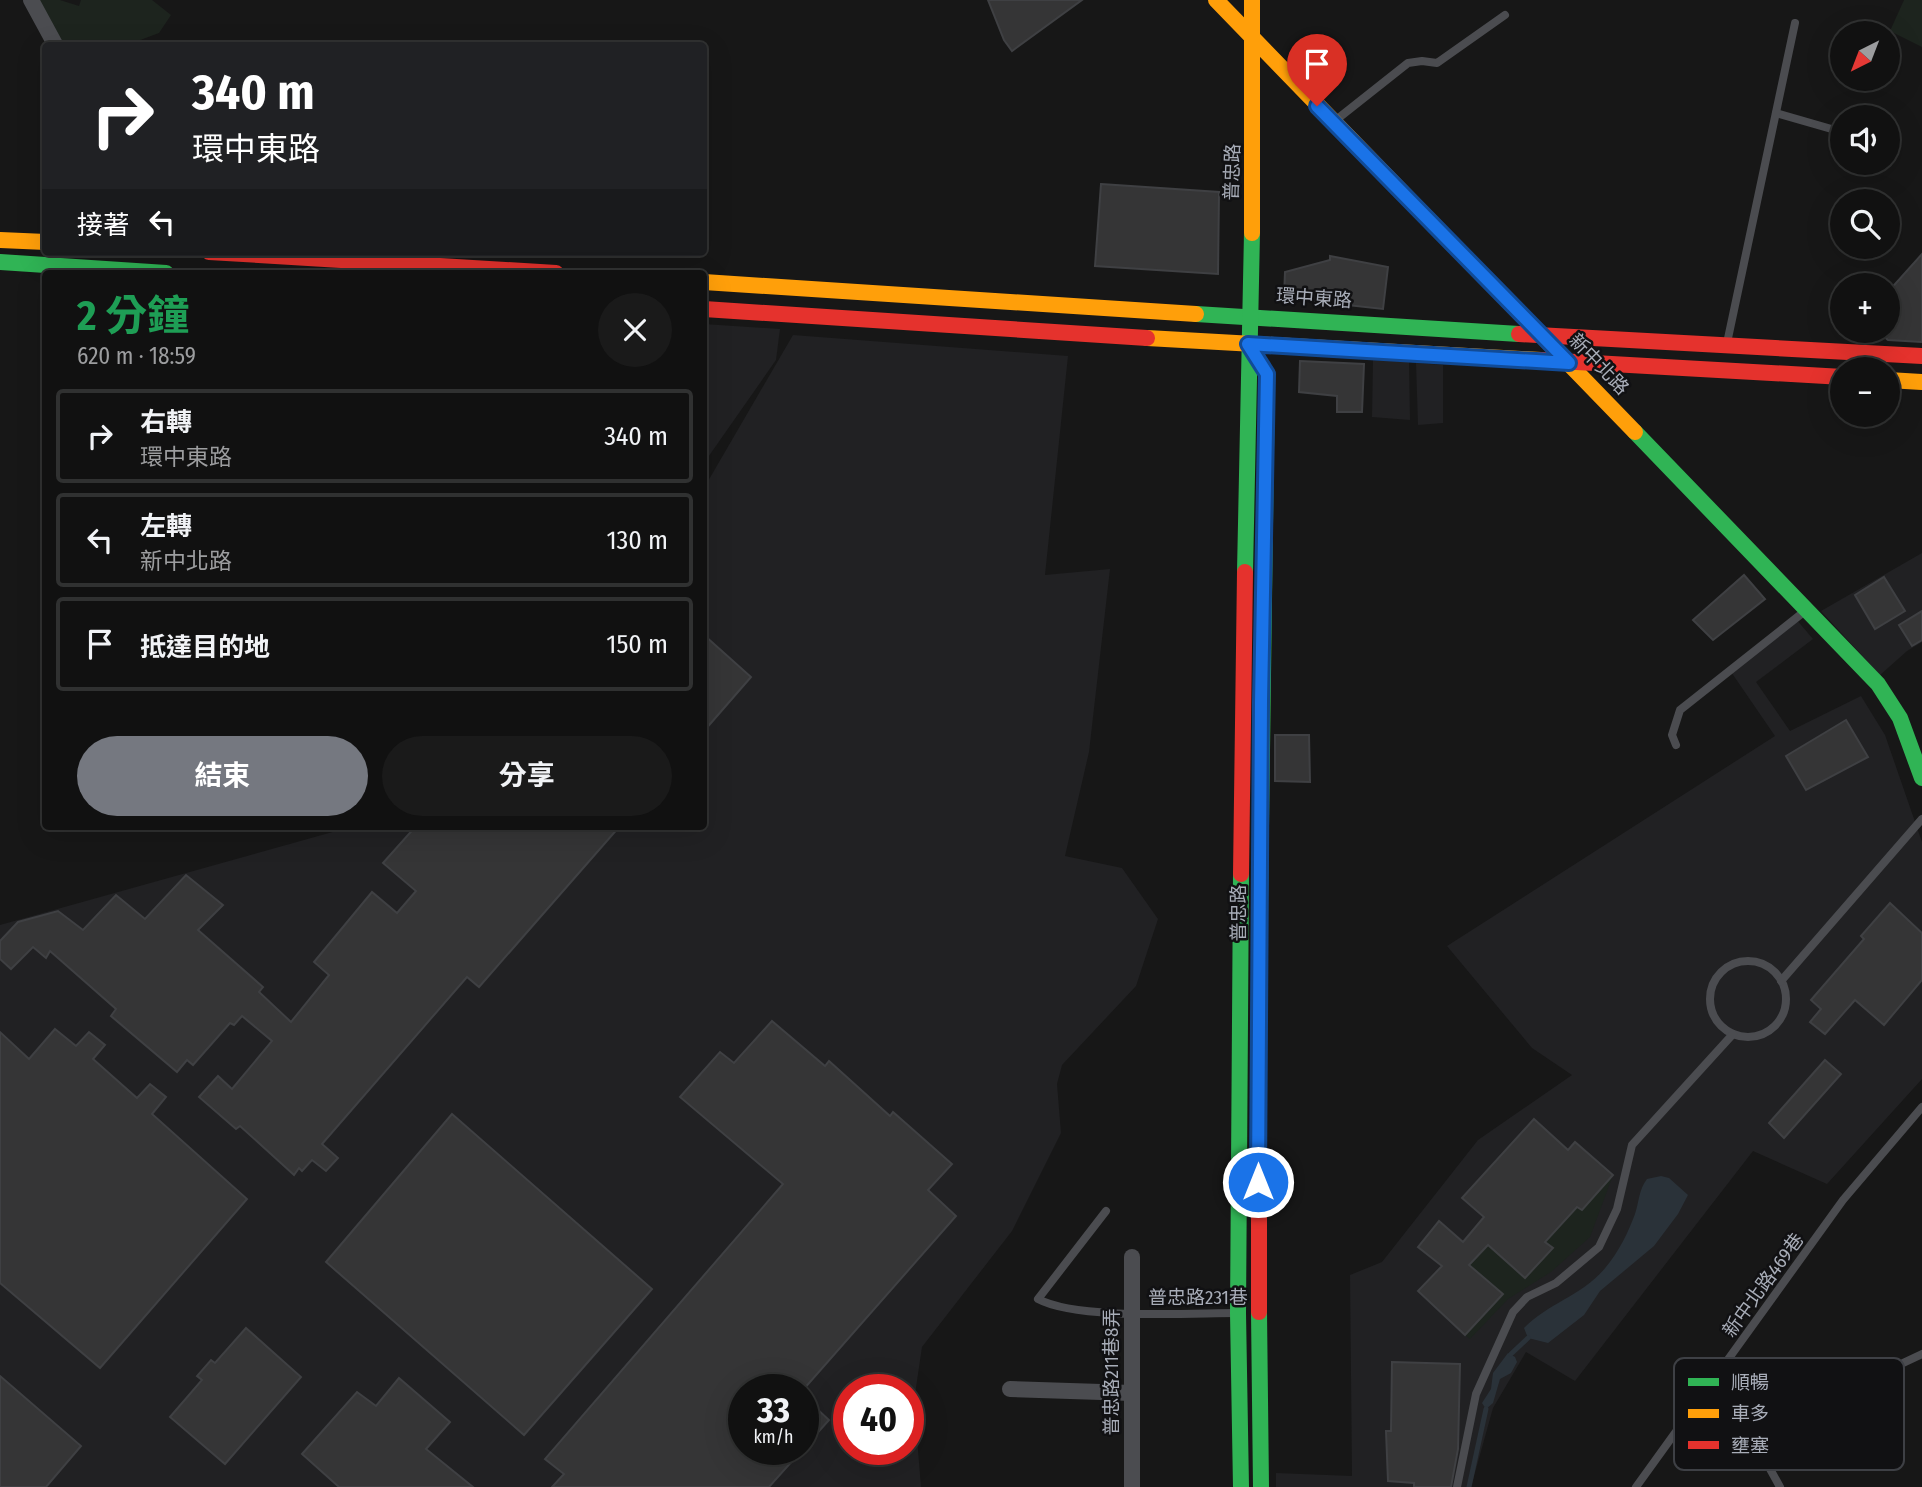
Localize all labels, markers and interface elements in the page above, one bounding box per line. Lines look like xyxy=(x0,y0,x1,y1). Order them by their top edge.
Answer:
north arrow xyxy=(1830,21,1900,91)
map controls xyxy=(1830,21,1900,427)
pin xyxy=(1287,34,1347,106)
icon: arrive xyxy=(1298,45,1336,83)
text: 340 m xyxy=(192,63,315,122)
icon: right xyxy=(77,70,168,161)
button: sound xyxy=(1830,105,1900,175)
text: 環中東路 xyxy=(192,130,320,168)
street label: 普忠路 xyxy=(1220,143,1244,201)
button: search xyxy=(1830,189,1900,259)
icon: left xyxy=(143,203,181,241)
text: 接著 xyxy=(77,210,129,241)
button: + xyxy=(1830,273,1900,343)
street label: 環中東路 xyxy=(1275,284,1353,312)
text: 2 分鐘 xyxy=(77,291,189,341)
button: close xyxy=(598,293,672,367)
street label: 新中北路 xyxy=(1564,329,1634,399)
text: 620 m · 18:59 xyxy=(77,342,196,370)
button: − xyxy=(1830,357,1900,427)
text: 右轉 xyxy=(140,407,192,438)
icon: right xyxy=(81,417,119,455)
text: 340 m xyxy=(604,421,668,452)
text: 環中東路 xyxy=(140,443,232,471)
text: 左轉 xyxy=(140,511,192,542)
icon: left xyxy=(81,521,119,559)
text: 130 m xyxy=(606,525,668,556)
text: 新中北路 xyxy=(140,547,232,575)
icon: arrive xyxy=(81,625,119,663)
text: 150 m xyxy=(606,629,668,660)
text: 抵達目的地 xyxy=(140,632,270,663)
button: 結束 xyxy=(77,736,368,816)
button: 分享 xyxy=(382,736,672,816)
street label: 普忠路 xyxy=(1227,884,1250,942)
position arrow xyxy=(1221,1145,1295,1219)
street label: 新中北路469巷 xyxy=(1718,1229,1808,1341)
street label: 普忠路231巷 xyxy=(1148,1286,1248,1309)
street label: 普忠路211巷8弄 xyxy=(1100,1308,1123,1436)
legend xyxy=(1674,1358,1904,1470)
text: 順暢 xyxy=(1731,1371,1769,1394)
speed limit sign: 40 xyxy=(833,1374,924,1465)
text: 33 xyxy=(757,1389,790,1431)
text: 車多 xyxy=(1731,1402,1769,1425)
text: km/h xyxy=(753,1426,794,1448)
text: 壅塞 xyxy=(1731,1434,1769,1457)

